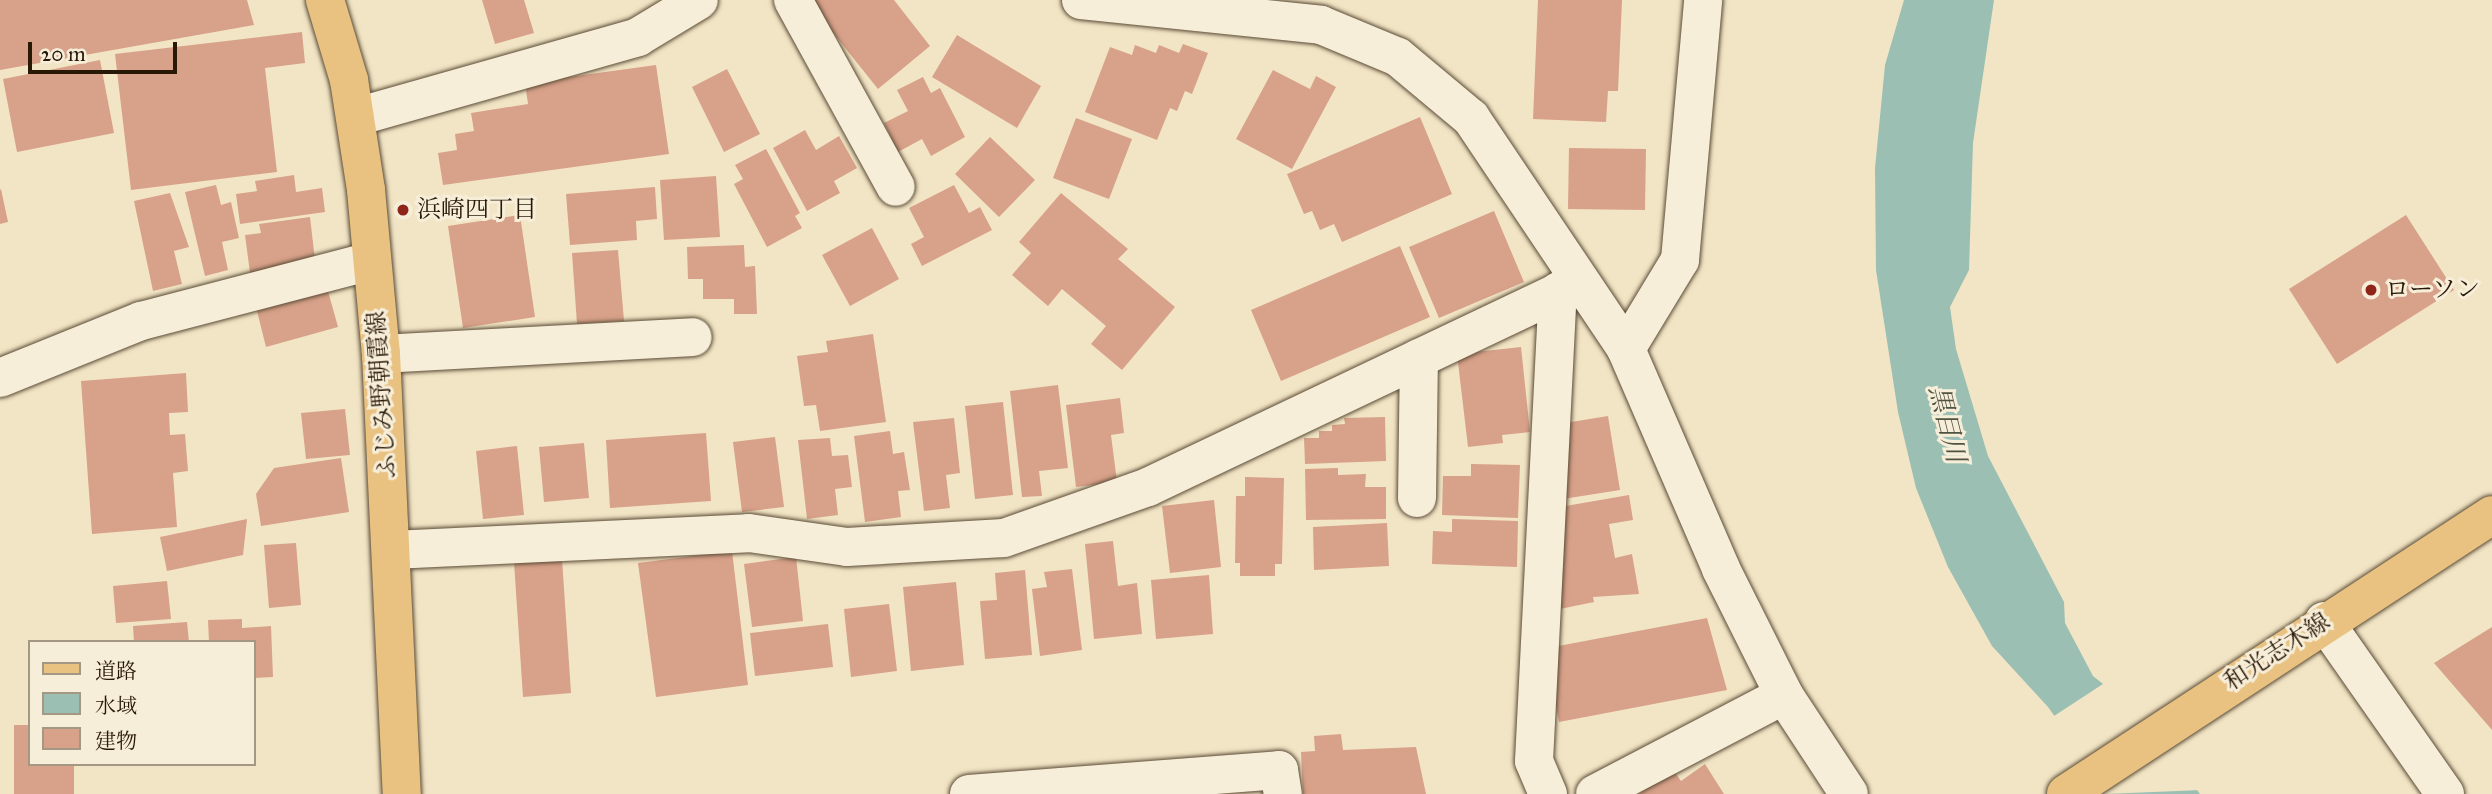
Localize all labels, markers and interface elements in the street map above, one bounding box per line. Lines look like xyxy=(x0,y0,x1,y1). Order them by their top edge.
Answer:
scale bar xyxy=(32,28,180,72)
text: 20 m xyxy=(41,41,86,67)
place label: 浜崎四丁目 xyxy=(417,196,537,224)
marker: 浜崎四丁目 xyxy=(395,202,411,218)
place label: ローソン xyxy=(2385,276,2481,304)
marker: ローソン xyxy=(2363,282,2379,298)
street label: ふじみ野朝霞線 xyxy=(362,310,402,480)
water label: 黒目川 xyxy=(1922,382,1972,466)
street label: 和光志木線 xyxy=(2219,607,2335,697)
legend xyxy=(28,640,256,766)
text: 道路 xyxy=(95,658,137,684)
text: 水域 xyxy=(95,693,137,719)
text: 建物 xyxy=(95,728,137,754)

